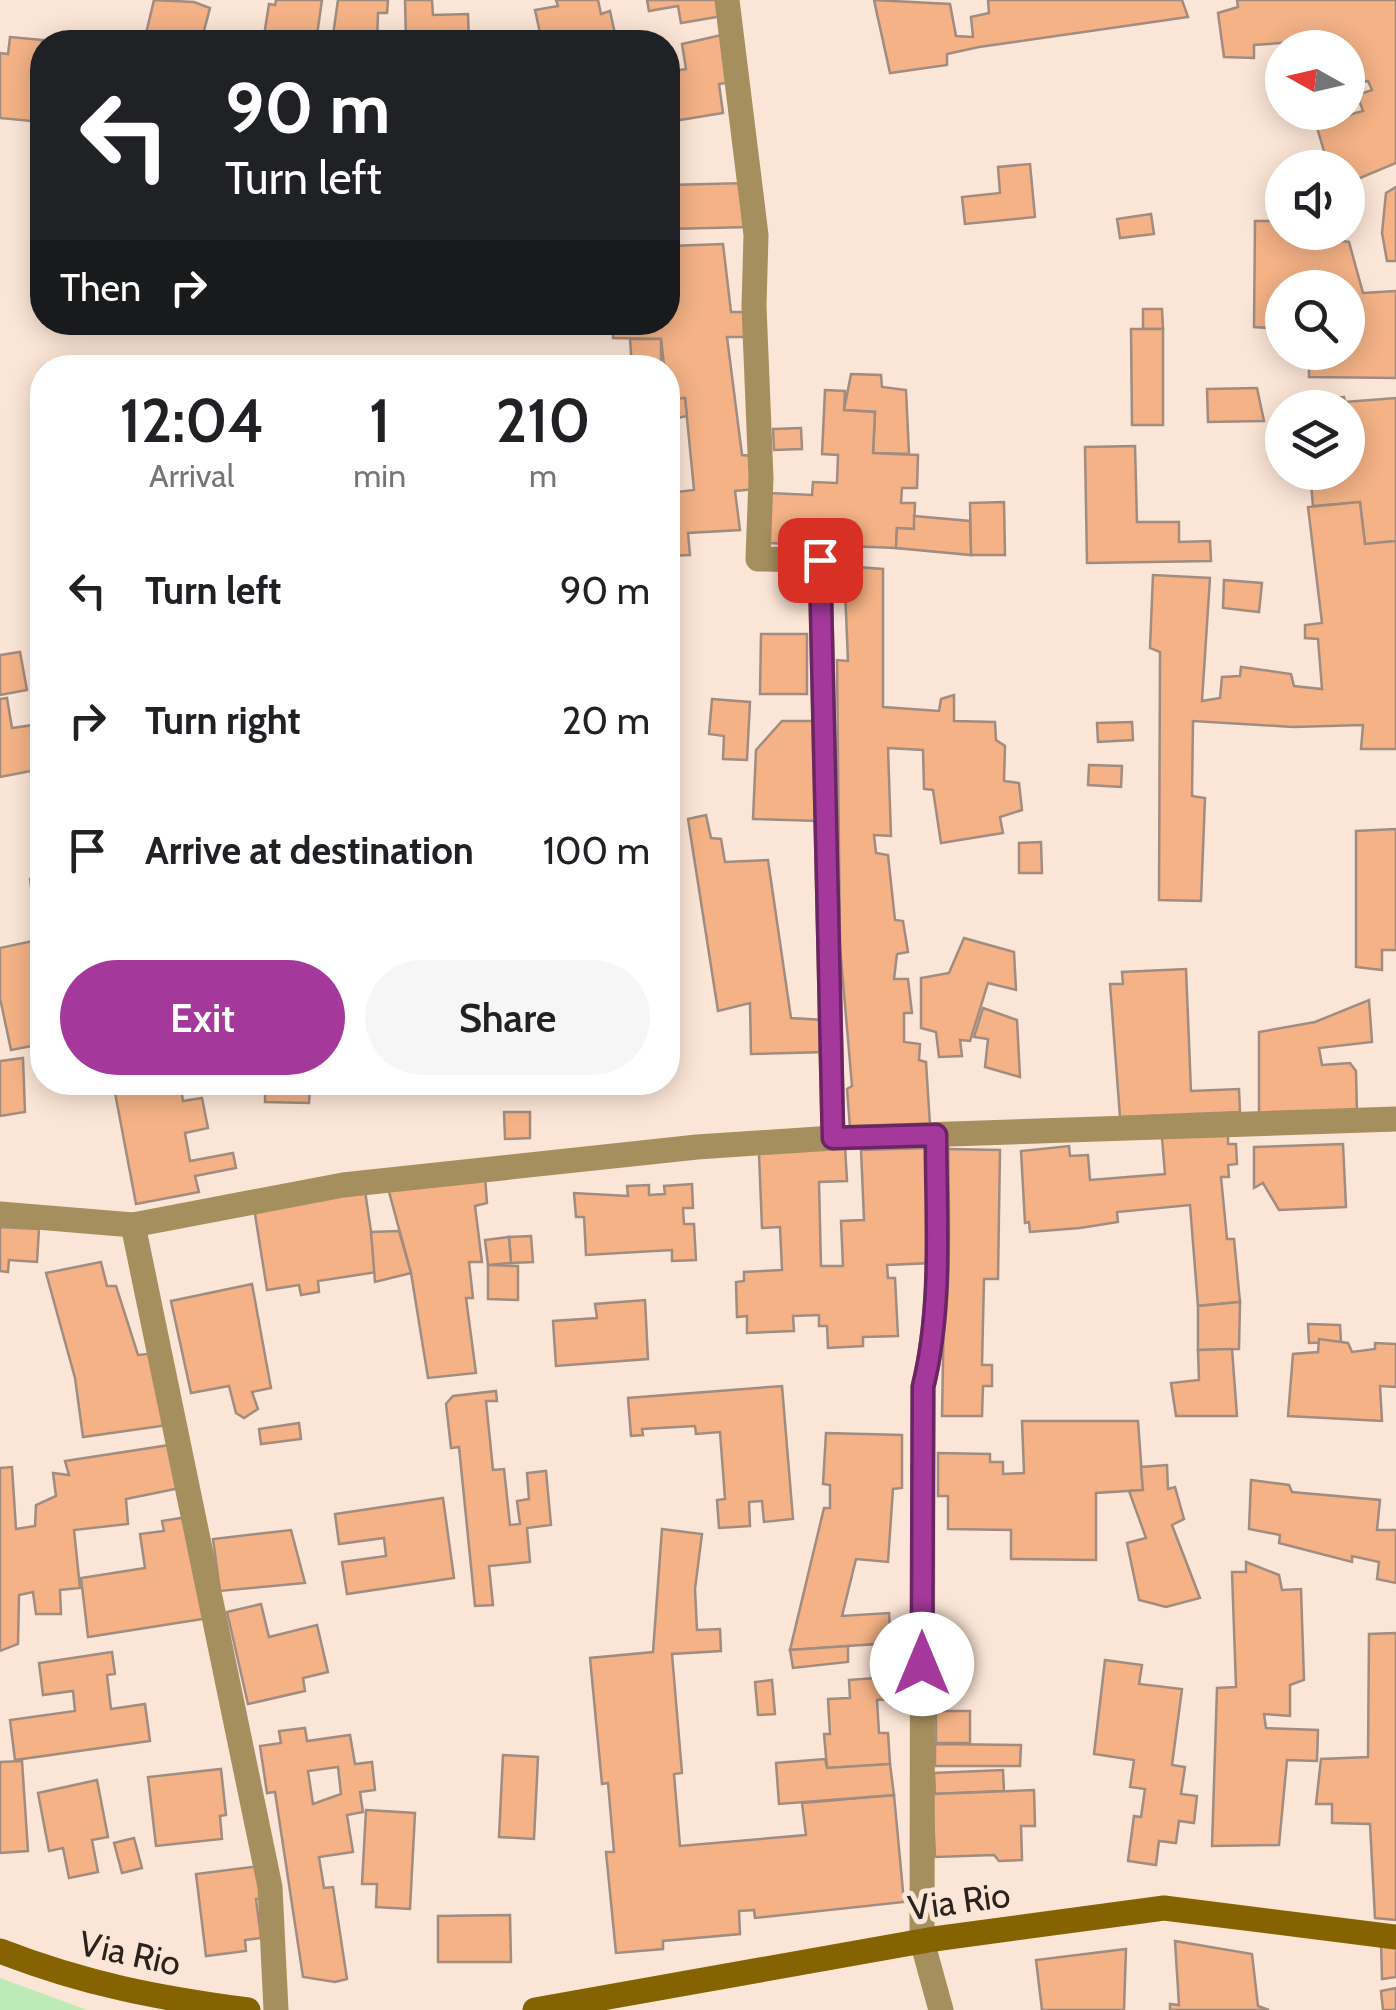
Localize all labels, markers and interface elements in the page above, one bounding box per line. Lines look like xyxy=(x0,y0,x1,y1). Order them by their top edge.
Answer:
north arrow xyxy=(1265,30,1365,130)
map controls xyxy=(1265,30,1365,490)
text: 90 m xyxy=(225,65,390,151)
icon: left xyxy=(60,70,190,200)
button: sound xyxy=(1265,150,1365,250)
text: Turn left xyxy=(225,151,382,205)
icon: right xyxy=(161,260,216,315)
text: Then xyxy=(60,264,141,311)
button: search xyxy=(1265,270,1365,370)
text: 12:04 xyxy=(119,384,264,457)
text: 1 xyxy=(369,384,390,457)
text: 210 xyxy=(495,384,591,457)
button: layers xyxy=(1265,390,1365,490)
text: Arrival xyxy=(149,456,234,495)
text: min xyxy=(353,456,406,495)
text: m xyxy=(529,456,557,495)
pin xyxy=(778,518,863,603)
icon: arrive xyxy=(793,533,848,588)
icon: left xyxy=(60,563,115,618)
text: Turn left xyxy=(145,567,281,614)
text: 90 m xyxy=(560,567,650,614)
icon: right xyxy=(60,693,115,748)
text: Turn right xyxy=(145,697,301,744)
text: 20 m xyxy=(562,697,650,744)
icon: arrive xyxy=(60,823,115,878)
text: Arrive at destination xyxy=(145,827,474,874)
text: 100 m xyxy=(543,827,650,874)
button: Exit xyxy=(60,960,345,1075)
button: Share xyxy=(365,960,650,1075)
position arrow xyxy=(870,1612,974,1716)
street label: Via Rio xyxy=(905,1873,1013,1929)
street label: Via Rio xyxy=(75,1921,185,1985)

